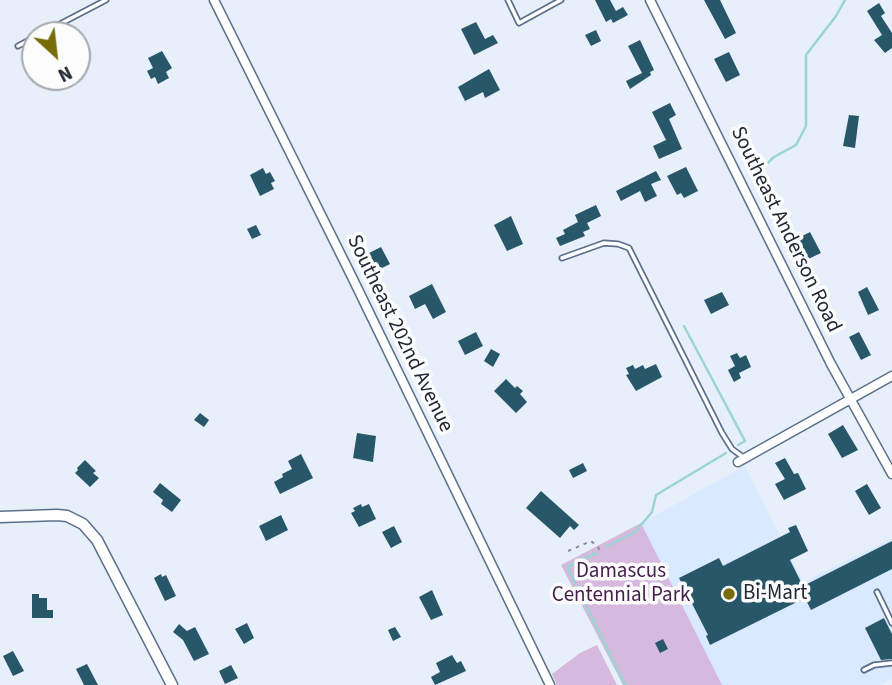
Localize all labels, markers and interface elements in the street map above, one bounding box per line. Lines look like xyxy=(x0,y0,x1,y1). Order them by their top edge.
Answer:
north arrow xyxy=(21,21,91,91)
text: N xyxy=(53,58,77,88)
street label: Southeast Anderson Road xyxy=(724,123,846,337)
street label: Southeast 202nd Avenue xyxy=(340,231,458,437)
park label: Damascus Centennial Park xyxy=(552,559,690,609)
place label: Bi-Mart xyxy=(743,581,807,607)
marker: Bi-Mart xyxy=(721,586,737,602)

